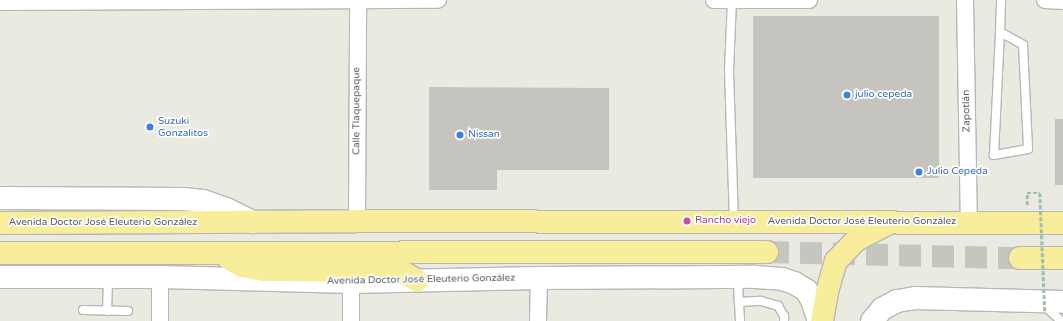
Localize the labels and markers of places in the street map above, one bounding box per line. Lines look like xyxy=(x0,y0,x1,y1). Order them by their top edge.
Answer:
place label: julio cepeda xyxy=(855,89,912,101)
marker: julio cepeda xyxy=(842,90,852,100)
place label: Suzuki Gonzalitos xyxy=(158,115,208,138)
marker: Suzuki Gonzalitos xyxy=(145,122,155,132)
place label: Nissan xyxy=(468,129,500,141)
marker: Nissan xyxy=(455,130,465,140)
place label: Julio Cepeda xyxy=(927,166,988,178)
marker: Julio Cepeda xyxy=(914,167,924,177)
place label: Rancho viejo xyxy=(695,215,756,227)
marker: Rancho viejo xyxy=(682,216,692,226)

